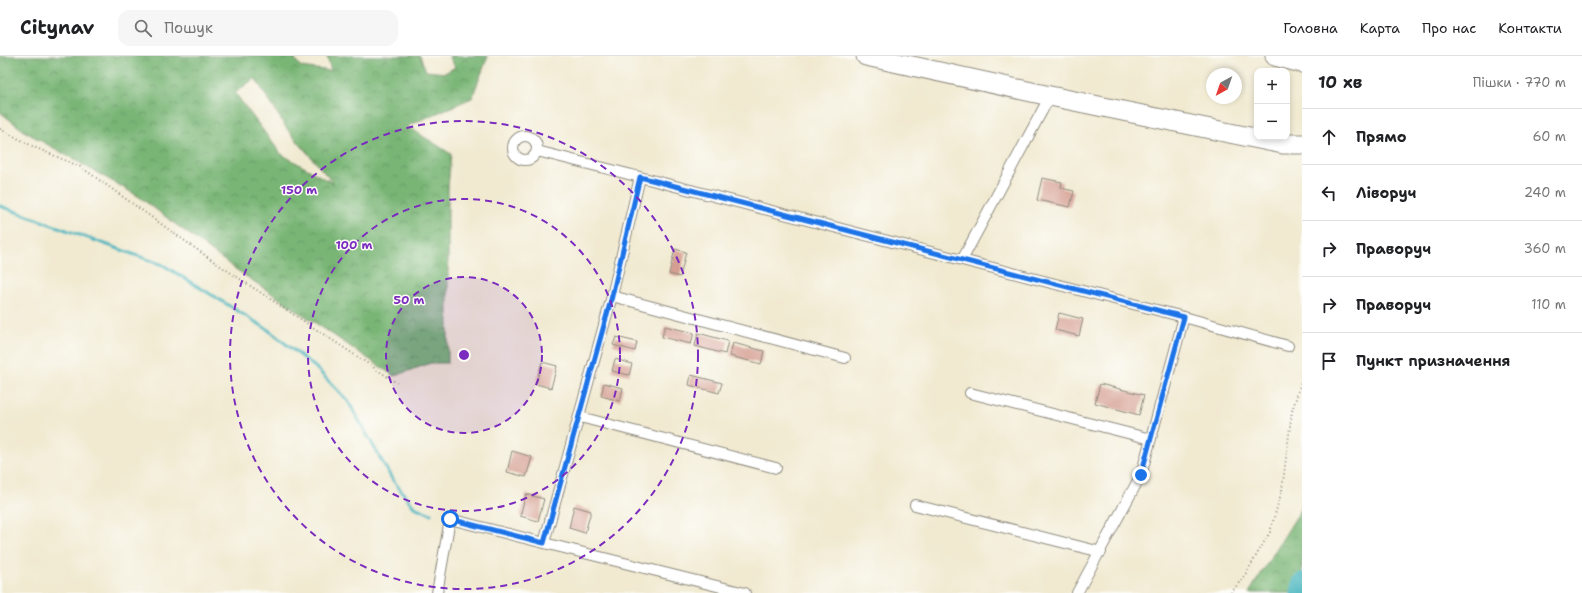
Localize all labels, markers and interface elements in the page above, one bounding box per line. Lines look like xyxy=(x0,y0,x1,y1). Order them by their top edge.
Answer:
search box xyxy=(118,10,398,46)
text: Citynav xyxy=(20,15,94,40)
icon: search xyxy=(132,17,154,39)
text: Пошук xyxy=(164,18,213,38)
text: Головна xyxy=(1283,19,1338,37)
text: Карта xyxy=(1360,19,1400,37)
text: Про нас xyxy=(1422,19,1476,37)
text: Контакти xyxy=(1498,19,1562,37)
north arrow xyxy=(1206,68,1242,104)
map controls xyxy=(1254,68,1290,140)
button: + xyxy=(1254,68,1290,104)
text: 10 хв xyxy=(1318,71,1362,93)
text: Пішки · 770 m xyxy=(1473,74,1566,91)
button: − xyxy=(1254,104,1290,140)
icon: ahead xyxy=(1318,126,1340,148)
text: Прямо xyxy=(1356,127,1406,147)
text: 60 m xyxy=(1533,128,1566,145)
text: 150 m xyxy=(281,182,317,198)
icon: left xyxy=(1318,182,1340,204)
text: Ліворуч xyxy=(1356,183,1416,203)
text: 240 m xyxy=(1524,184,1566,201)
text: 100 m xyxy=(336,237,373,253)
icon: right xyxy=(1318,238,1340,260)
text: Праворуч xyxy=(1356,239,1431,259)
text: 360 m xyxy=(1524,240,1566,257)
text: 50 m xyxy=(394,292,425,308)
icon: right xyxy=(1318,294,1340,316)
text: Праворуч xyxy=(1356,295,1431,315)
text: 110 m xyxy=(1531,296,1566,313)
centre of rings xyxy=(457,348,471,362)
icon: arrive xyxy=(1318,350,1340,372)
text: Пункт призначення xyxy=(1356,351,1511,371)
route end xyxy=(1132,466,1150,484)
route start xyxy=(441,510,459,528)

